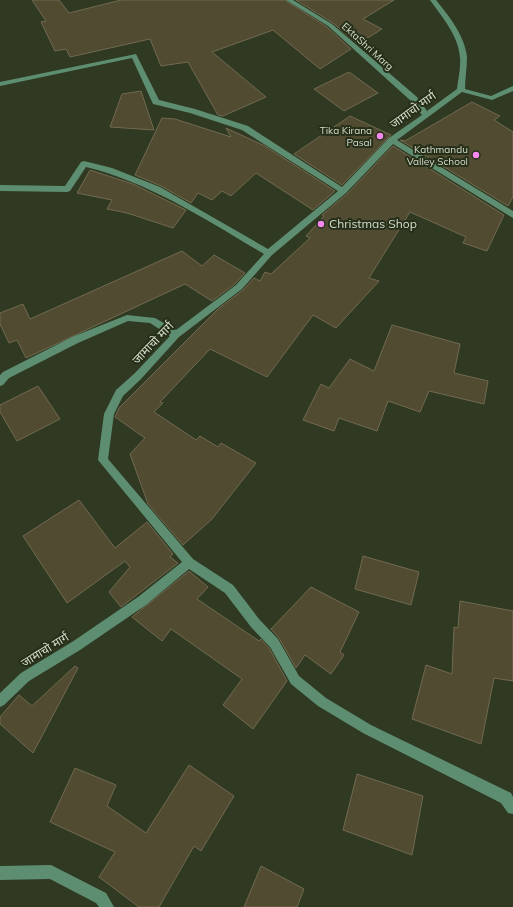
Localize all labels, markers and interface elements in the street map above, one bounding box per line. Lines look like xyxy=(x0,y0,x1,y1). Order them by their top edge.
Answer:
street label: EktaShri Marg xyxy=(339,20,396,73)
street label: जामाचो मार्ग xyxy=(387,87,439,131)
place label: Tika Kirana Pasal xyxy=(320,124,372,149)
marker: Tika Kirana Pasal xyxy=(375,131,385,141)
place label: Kathmandu Valley School xyxy=(407,143,468,168)
marker: Kathmandu Valley School xyxy=(471,150,481,160)
place label: Christmas Shop xyxy=(329,216,417,231)
marker: Christmas Shop xyxy=(316,219,326,229)
street label: जामाचो मार्ग xyxy=(129,318,177,367)
street label: जामाचो मार्ग xyxy=(18,629,72,670)

